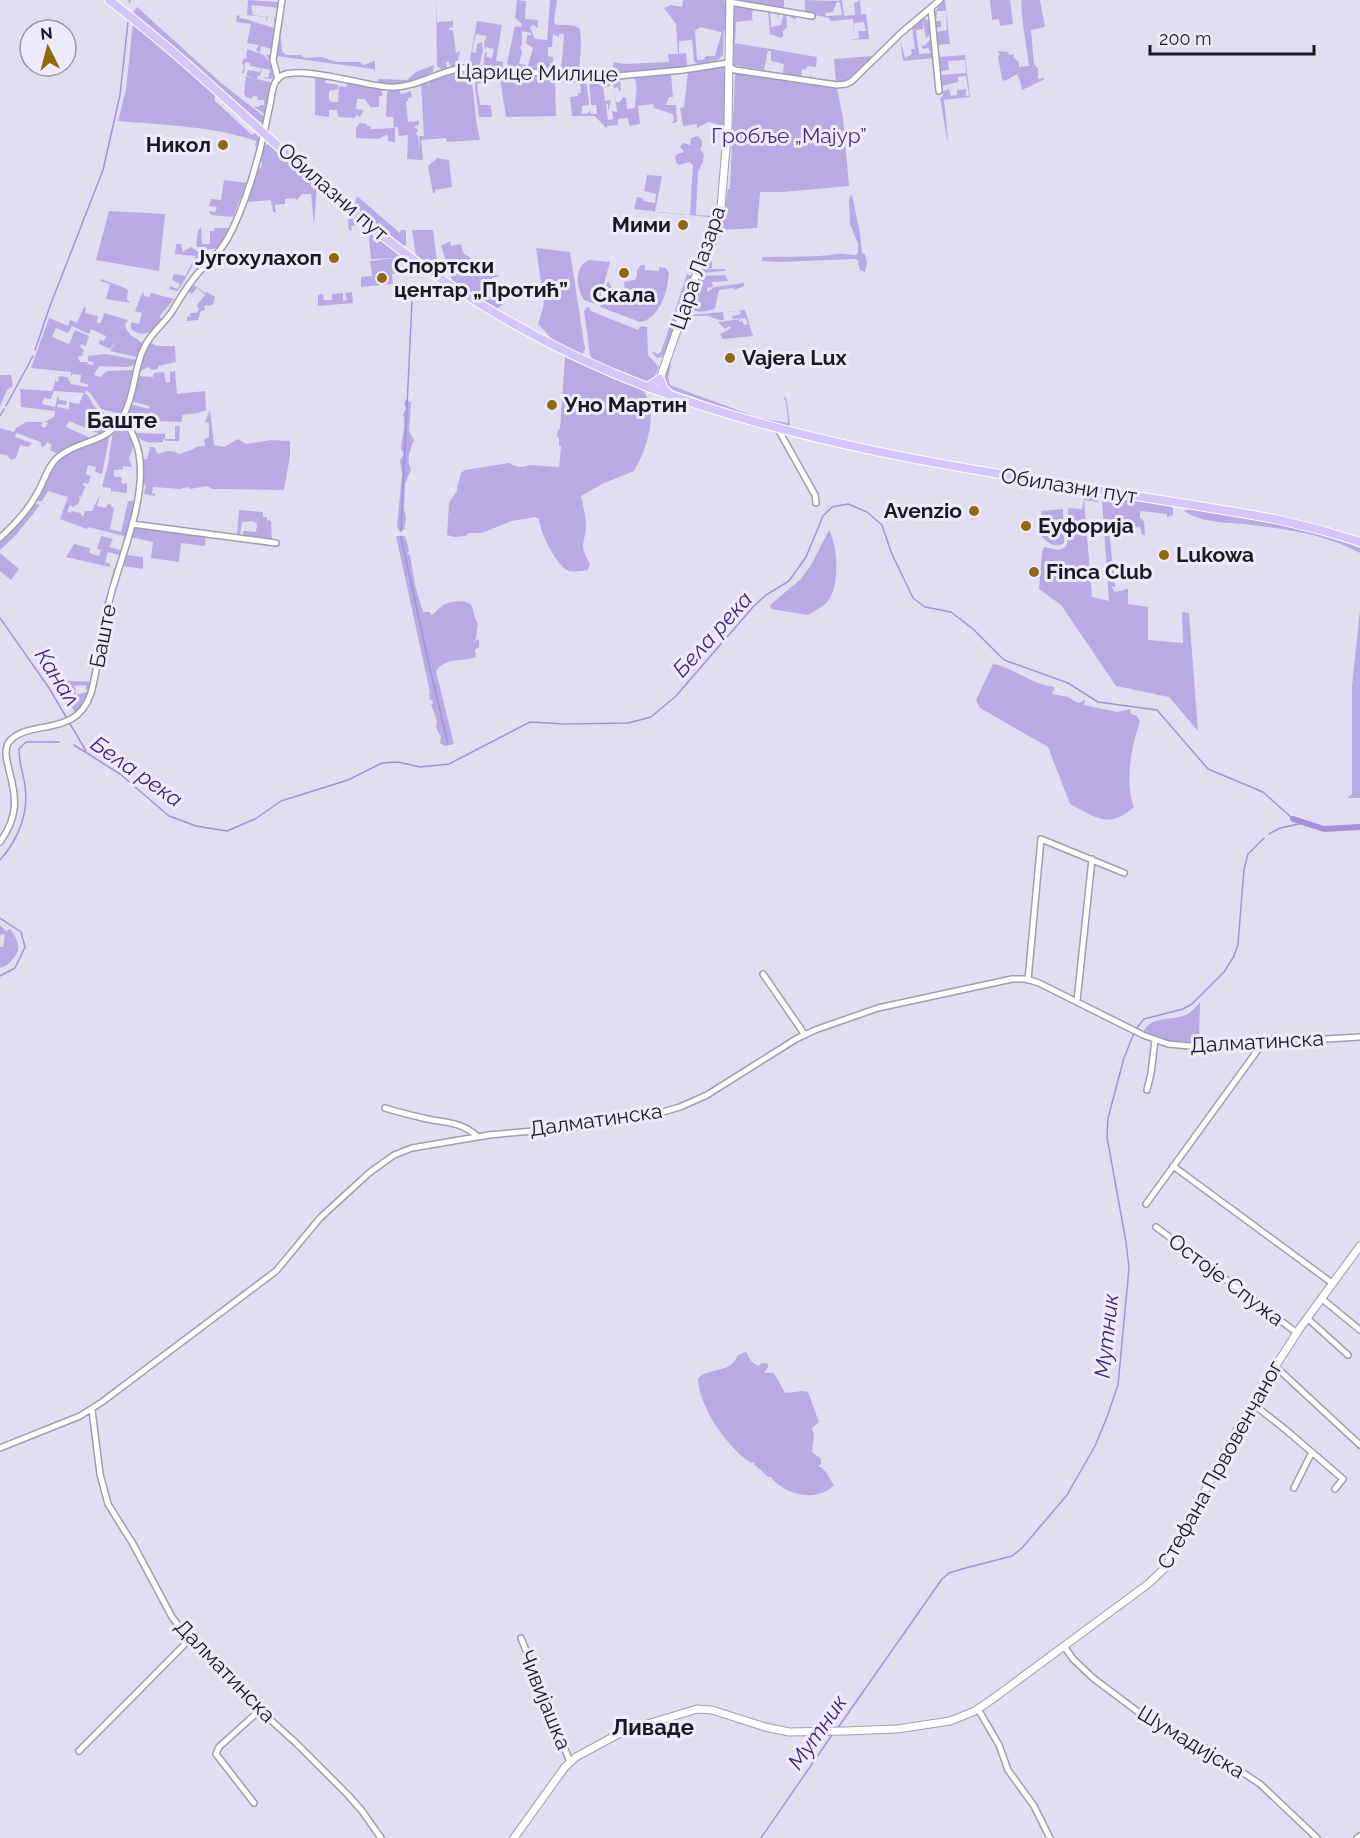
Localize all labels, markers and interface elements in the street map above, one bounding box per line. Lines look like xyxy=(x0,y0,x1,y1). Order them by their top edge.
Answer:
north arrow xyxy=(18,18,78,78)
scale bar xyxy=(1150,18,1314,56)
text: N xyxy=(39,23,54,44)
text: 200 m xyxy=(1159,28,1212,49)
street label: Царице Милице xyxy=(456,59,618,86)
park label: Гробље „Мајур” xyxy=(711,123,867,148)
place label: Никол xyxy=(146,132,211,157)
street label: Обилазни пут xyxy=(273,137,393,246)
marker: Никол xyxy=(216,138,230,152)
street label: Цара Лазара xyxy=(665,203,730,333)
place label: Мими xyxy=(612,212,671,237)
marker: Мими xyxy=(676,218,690,232)
place label: Југохулахоп xyxy=(195,245,322,270)
marker: Југохулахоп xyxy=(327,251,341,265)
place label: Спортски центар „Протић” xyxy=(394,253,568,302)
marker: Скала xyxy=(617,266,631,280)
marker: Спортски центар „Протић” xyxy=(375,271,389,285)
place label: Скала xyxy=(593,282,655,307)
place label: Vajera Lux xyxy=(742,345,848,370)
marker: Vajera Lux xyxy=(723,351,737,365)
place label: Уно Мартин xyxy=(563,392,687,417)
marker: Уно Мартин xyxy=(545,398,559,412)
district label: Баште xyxy=(87,407,157,433)
street label: Обилазни пут xyxy=(999,462,1139,509)
place label: Avenzio xyxy=(884,498,962,523)
marker: Avenzio xyxy=(967,504,981,518)
place label: Еуфорија xyxy=(1038,513,1134,538)
marker: Еуфорија xyxy=(1019,519,1033,533)
place label: Lukowa xyxy=(1176,542,1254,567)
marker: Lukowa xyxy=(1157,548,1171,562)
place label: Finca Club xyxy=(1046,559,1152,584)
marker: Finca Club xyxy=(1027,565,1041,579)
water label: Бела река xyxy=(667,586,757,682)
street label: Баште xyxy=(84,602,121,670)
water label: Канал xyxy=(30,643,86,711)
water label: Бела река xyxy=(86,730,188,812)
street label: Далматинска xyxy=(1190,1026,1324,1057)
street label: Далматинска xyxy=(528,1098,664,1141)
street label: Остоје Спужа xyxy=(1164,1228,1289,1331)
water label: Мутник xyxy=(1089,1292,1123,1379)
street label: Стефана Првовенчаног xyxy=(1152,1356,1288,1574)
street label: Далматинска xyxy=(170,1614,281,1727)
street label: Чивијашка xyxy=(514,1646,577,1753)
water label: Мутник xyxy=(782,1690,852,1774)
street label: Шумадијска xyxy=(1133,1700,1249,1783)
district label: Ливаде xyxy=(612,1714,694,1740)

